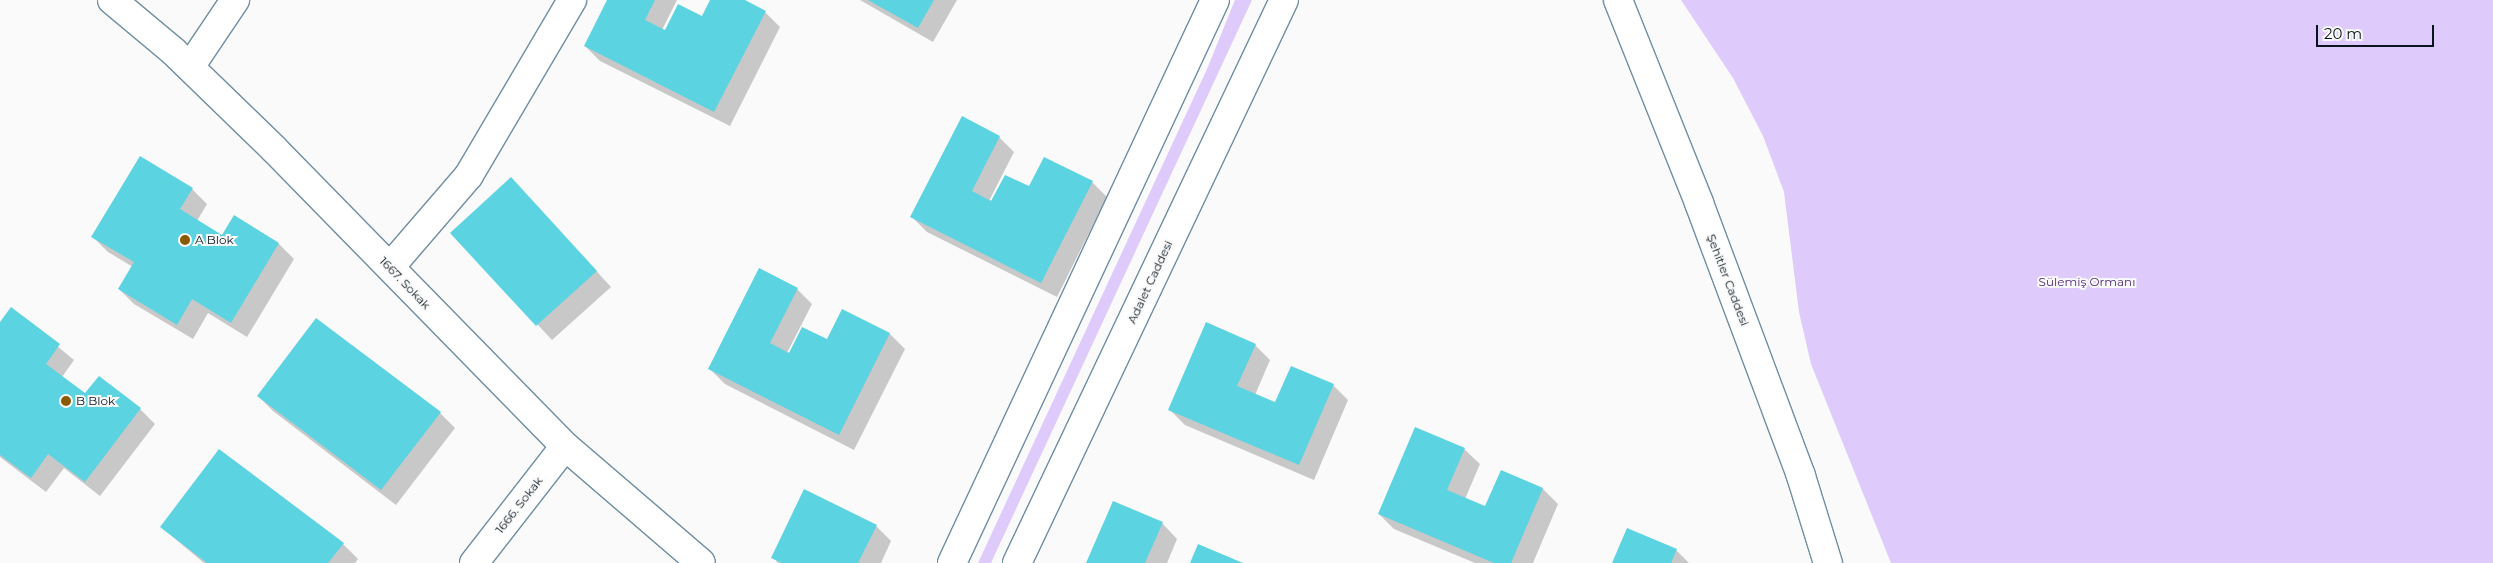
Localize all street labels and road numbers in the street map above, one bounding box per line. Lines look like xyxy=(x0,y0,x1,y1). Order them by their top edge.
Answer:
street label: Şehitler Caddesi xyxy=(1704,232,1752,328)
street label: Adalet Caddesi xyxy=(1124,238,1176,326)
street label: 1667. Sokak xyxy=(376,254,434,312)
street label: 1666. Sokak xyxy=(492,474,546,536)

